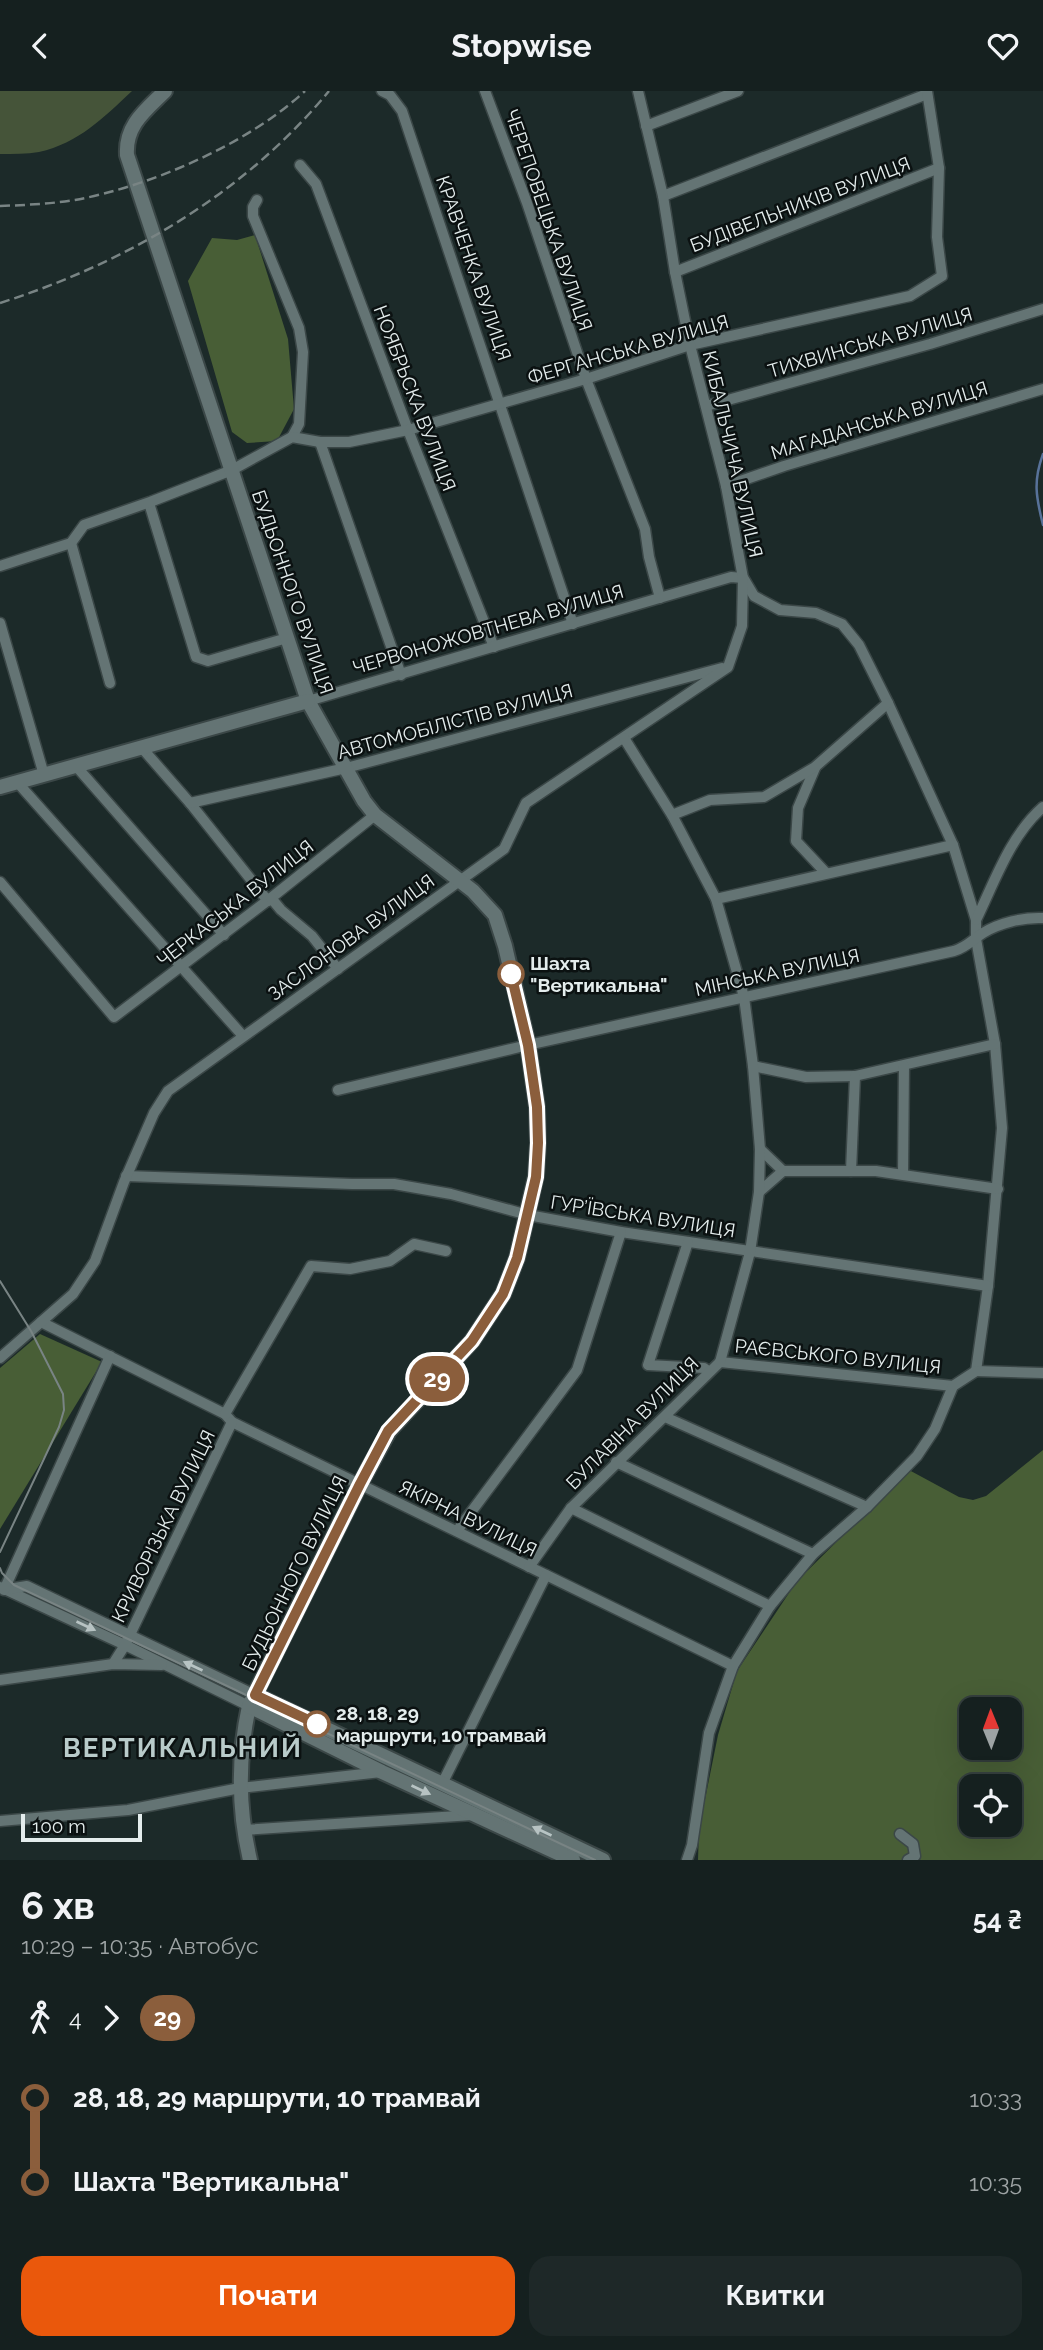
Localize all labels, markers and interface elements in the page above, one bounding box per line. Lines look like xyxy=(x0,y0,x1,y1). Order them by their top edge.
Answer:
icon: back xyxy=(21,27,59,65)
text: Stopwise xyxy=(451,27,592,64)
icon: heart xyxy=(984,27,1022,65)
street label: ЧЕРЕПОВЕЦЬКА ВУЛИЦЯ xyxy=(501,106,597,334)
street label: БУДІВЕЛЬНИКІВ ВУЛИЦЯ xyxy=(687,152,913,256)
street label: КРАВЧЕНКА ВУЛИЦЯ xyxy=(432,173,516,363)
street label: НОЯБРЬСКА ВУЛИЦЯ xyxy=(369,302,461,494)
street label: ТИХВИНСЬКА ВУЛИЦЯ xyxy=(765,302,975,382)
street label: ФЕРГАНСЬКА ВУЛИЦЯ xyxy=(525,310,731,388)
street label: КИБАЛЬЧИЧА ВУЛИЦЯ xyxy=(698,348,768,560)
street label: МАГАДАНСЬКА ВУЛИЦЯ xyxy=(768,376,990,464)
street label: БУДЬОННОГО ВУЛИЦЯ xyxy=(248,487,338,697)
street label: ЧЕРВОНОЖОВТНЕВА ВУЛИЦЯ xyxy=(350,580,626,678)
street label: АВТОМОБІЛІСТІВ ВУЛИЦЯ xyxy=(335,679,575,763)
street label: ЧЕРКАСЬКА ВУЛИЦЯ xyxy=(152,835,318,971)
street label: ЗАСЛОНОВА ВУЛИЦЯ xyxy=(264,869,438,1005)
street label: МІНСЬКА ВУЛИЦЯ xyxy=(693,944,861,1000)
place label: Шахта "Вертикальна" xyxy=(530,952,667,996)
marker: Шахта "Вертикальна" xyxy=(498,961,524,987)
street label: ГУР’ЇВСЬКА ВУЛИЦЯ xyxy=(549,1191,737,1241)
street label: РАЄВСЬКОГО ВУЛИЦЯ xyxy=(734,1334,942,1378)
street label: БУЛАВІНА ВУЛИЦЯ xyxy=(561,1352,703,1494)
line badge: 29 xyxy=(406,1356,468,1402)
text: 29 xyxy=(423,1364,451,1393)
street label: КРИВОРІЗЬКА ВУЛИЦЯ xyxy=(107,1426,219,1626)
street label: БУДЬОННОГО ВУЛИЦЯ xyxy=(237,1472,351,1674)
street label: ЯКІРНА ВУЛИЦЯ xyxy=(396,1475,540,1561)
one-way arrow xyxy=(76,1620,96,1632)
one-way arrow xyxy=(183,1660,203,1671)
north arrow xyxy=(959,1697,1022,1761)
map controls xyxy=(959,1697,1022,1837)
place label: 28, 18, 29 маршрути, 10 трамвай xyxy=(336,1702,547,1746)
marker: 28, 18, 29 маршрути, 10 трамвай xyxy=(304,1711,330,1737)
district label: ВЕРТИКАЛЬНИЙ xyxy=(63,1733,303,1763)
button: locate xyxy=(959,1774,1022,1837)
one-way arrow xyxy=(410,1785,431,1796)
scale bar xyxy=(21,1811,142,1843)
text: 100 m xyxy=(32,1815,86,1837)
one-way arrow xyxy=(532,1825,552,1837)
text: 6 хв xyxy=(21,1883,95,1928)
text: 54 ₴ xyxy=(973,1905,1022,1935)
text: 10:29 – 10:35 · Автобус xyxy=(21,1932,259,1959)
icon: walk xyxy=(21,1999,59,2037)
icon: forward xyxy=(92,1999,130,2037)
text: 29 xyxy=(154,2003,181,2032)
text: 4 xyxy=(69,2004,82,2031)
text: 28, 18, 29 маршрути, 10 трамвай xyxy=(73,2083,481,2113)
text: 10:33 xyxy=(969,2085,1022,2112)
text: Шахта "Вертикальна" xyxy=(73,2167,349,2197)
text: 10:35 xyxy=(969,2169,1022,2196)
button: Почати xyxy=(21,2256,515,2336)
button: Квитки xyxy=(529,2256,1022,2336)

